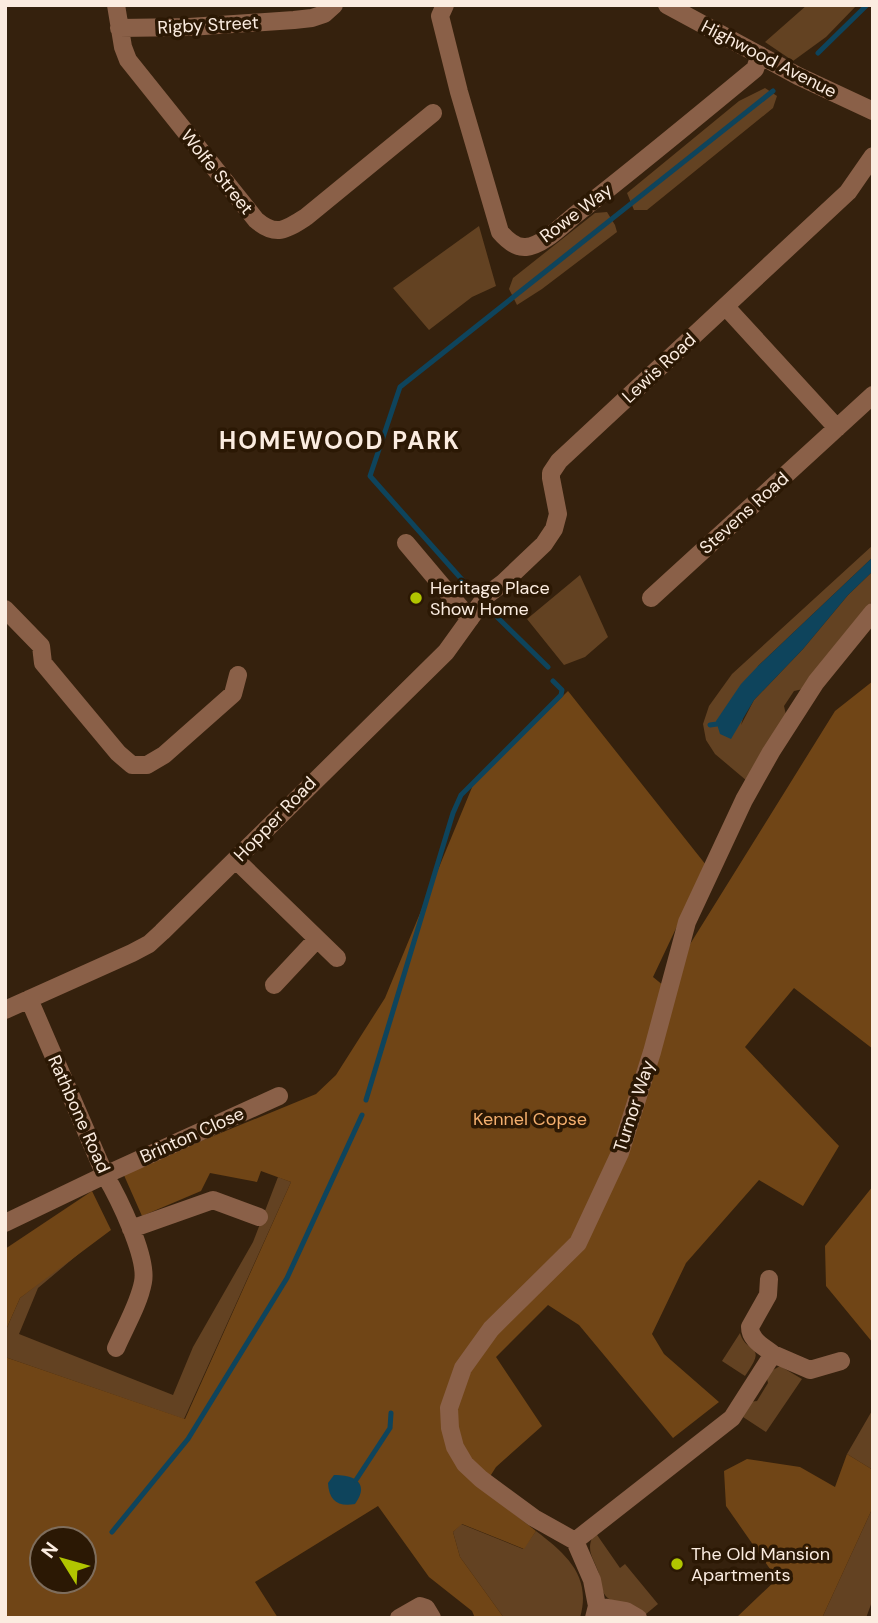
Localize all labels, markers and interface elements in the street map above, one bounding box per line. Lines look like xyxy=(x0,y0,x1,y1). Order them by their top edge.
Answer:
street label: Rigby Street xyxy=(157,10,259,40)
street label: Highwood Avenue xyxy=(697,14,841,104)
street label: Wolfe Street xyxy=(175,124,259,220)
street label: Rowe Way xyxy=(535,178,617,248)
street label: Lewis Road xyxy=(617,328,701,408)
district label: HOMEWOOD PARK xyxy=(219,425,461,456)
street label: Stevens Road xyxy=(694,466,794,560)
place label: Heritage Place Show Home xyxy=(430,576,550,621)
marker: Heritage Place Show Home xyxy=(408,590,424,606)
street label: Hopper Road xyxy=(228,771,322,867)
street label: Rathbone Road xyxy=(42,1051,116,1177)
street label: Turnor Way xyxy=(608,1057,660,1155)
street label: Brinton Close xyxy=(136,1101,248,1169)
park label: Kennel Copse xyxy=(473,1107,587,1131)
north arrow xyxy=(28,1525,98,1595)
text: N xyxy=(36,1537,64,1563)
place label: The Old Mansion Apartments xyxy=(691,1542,830,1587)
marker: The Old Mansion Apartments xyxy=(669,1556,685,1572)

